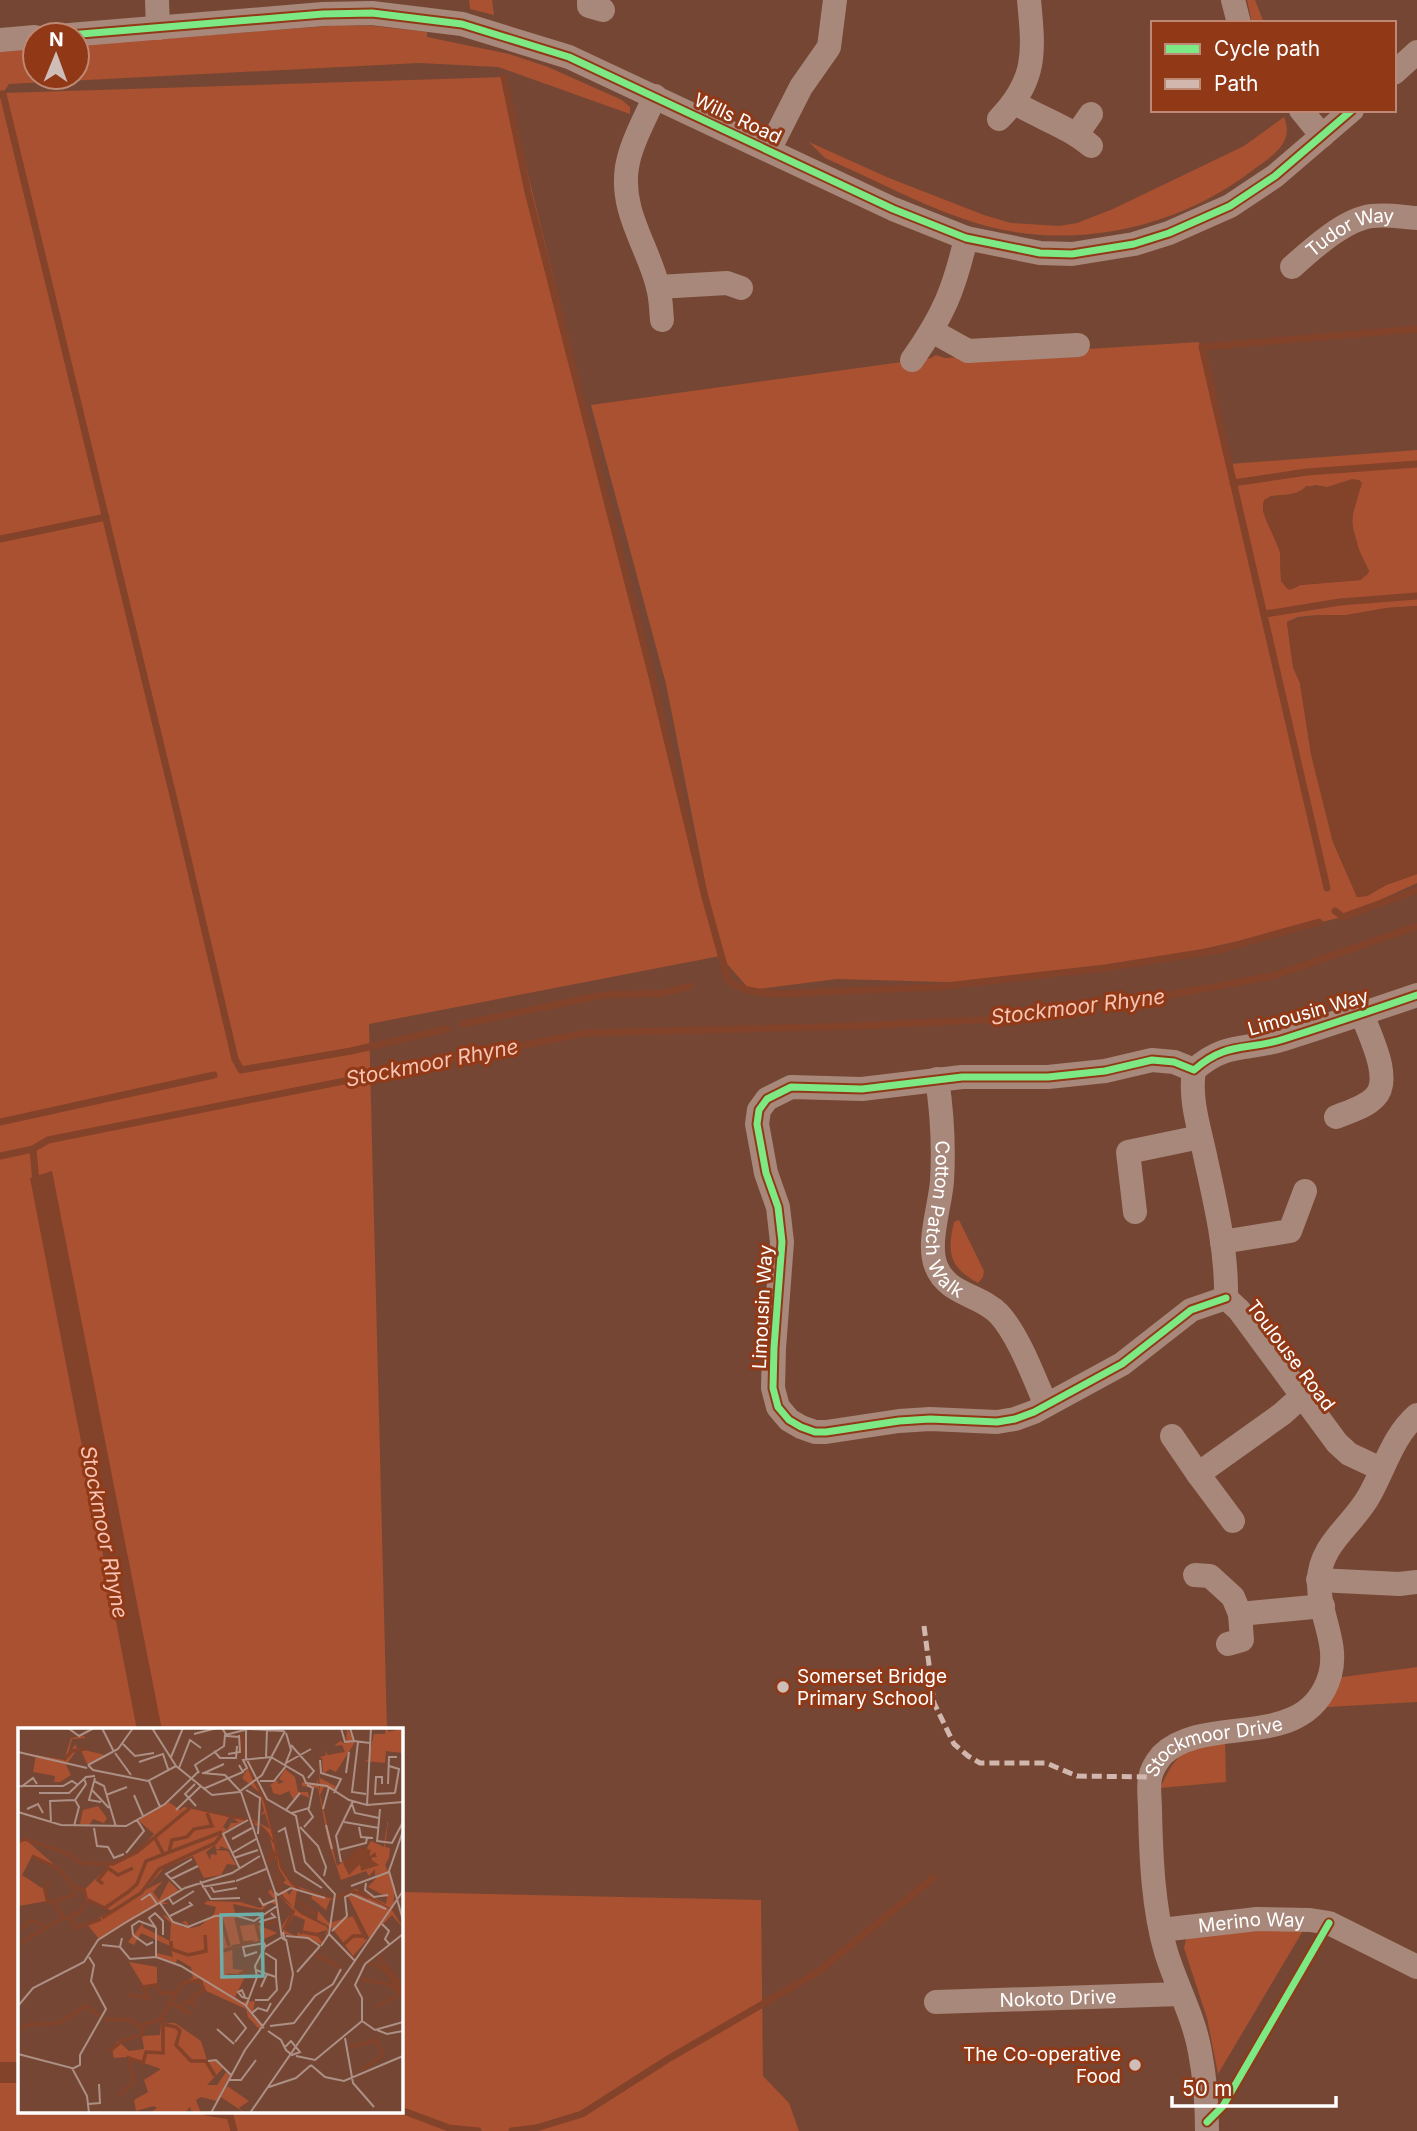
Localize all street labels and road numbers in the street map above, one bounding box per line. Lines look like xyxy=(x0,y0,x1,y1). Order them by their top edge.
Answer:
street label: Wills Road xyxy=(690,88,785,149)
street label: Tudor Way xyxy=(1301,204,1395,262)
street label: Limousin Way xyxy=(1245,984,1372,1041)
street label: Cotton Patch Walk xyxy=(921,1140,968,1303)
street label: Limousin Way xyxy=(748,1244,777,1370)
street label: Toulouse Road xyxy=(1241,1295,1340,1415)
street label: Stockmoor Drive xyxy=(1140,1712,1285,1780)
street label: Merino Way xyxy=(1197,1908,1305,1938)
street label: Nokoto Drive xyxy=(999,1985,1117,2012)

